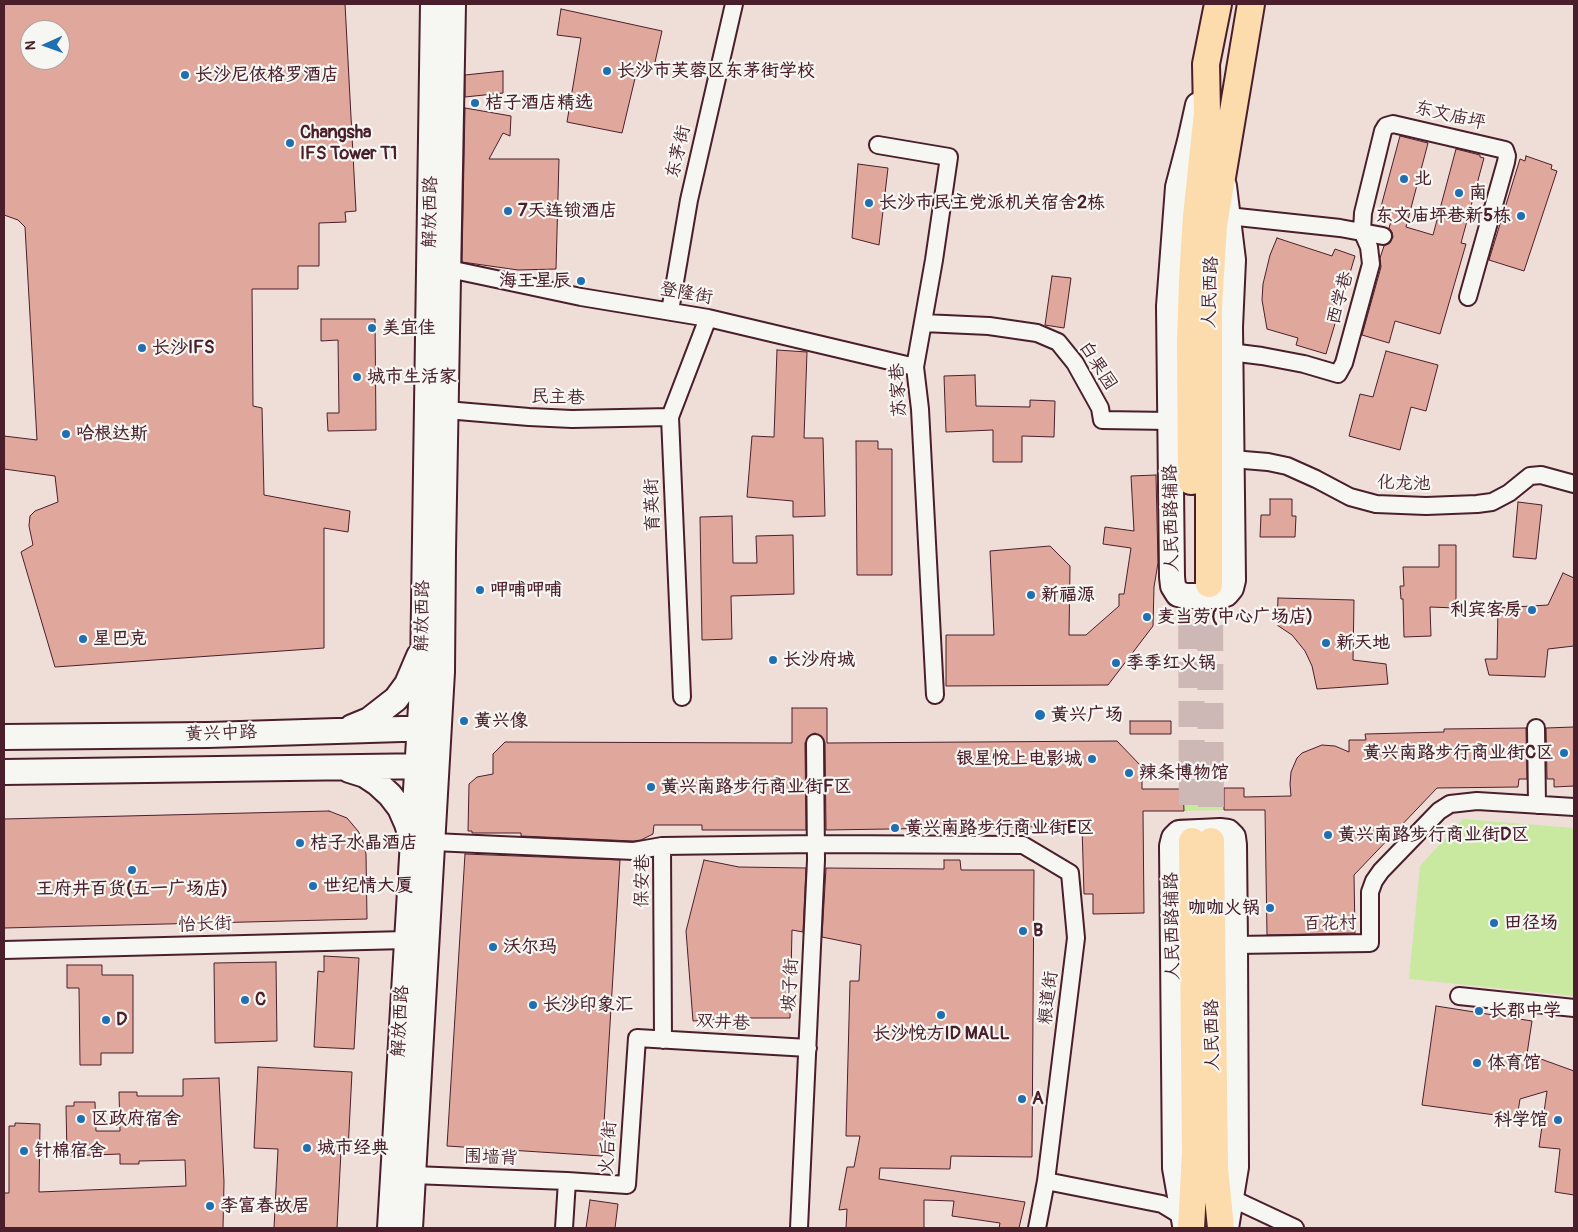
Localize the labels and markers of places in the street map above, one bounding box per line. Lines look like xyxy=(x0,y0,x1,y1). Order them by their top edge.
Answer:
place label: 长沙市芙蓉区东茅街学校 xyxy=(617,60,815,82)
place label: 长沙尼依格罗酒店 xyxy=(195,64,339,86)
marker: 长沙市芙蓉区东茅街学校 xyxy=(601,65,613,77)
marker: 长沙尼依格罗酒店 xyxy=(179,69,191,81)
place label: 桔子酒店精选 xyxy=(485,92,593,114)
marker: 桔子酒店精选 xyxy=(469,97,481,109)
place label: Changsha IFS Tower T1 xyxy=(300,122,397,164)
marker: Changsha IFS Tower T1 xyxy=(284,137,296,149)
place label: 北 xyxy=(1414,168,1432,190)
marker: 北 xyxy=(1398,173,1410,185)
place label: 南 xyxy=(1469,182,1487,204)
marker: 南 xyxy=(1453,187,1465,199)
place label: 长沙市民主党派机关宿舍2栋 xyxy=(879,192,1105,214)
marker: 长沙市民主党派机关宿舍2栋 xyxy=(863,197,875,209)
place label: 7天连锁酒店 xyxy=(518,200,618,222)
marker: 7天连锁酒店 xyxy=(502,205,514,217)
place label: 东文庙坪巷新5栋 xyxy=(1375,205,1511,227)
marker: 东文庙坪巷新5栋 xyxy=(1515,210,1527,222)
place label: 海王星辰 xyxy=(499,270,571,292)
marker: 海王星辰 xyxy=(575,275,587,287)
place label: 美宜佳 xyxy=(382,317,436,339)
marker: 美宜佳 xyxy=(366,322,378,334)
place label: 长沙IFS xyxy=(152,337,214,359)
marker: 长沙IFS xyxy=(136,342,148,354)
place label: 城市生活家 xyxy=(367,366,457,388)
marker: 城市生活家 xyxy=(351,371,363,383)
place label: 哈根达斯 xyxy=(76,423,148,445)
marker: 哈根达斯 xyxy=(60,428,72,440)
place label: 呷哺呷哺 xyxy=(490,579,562,601)
marker: 呷哺呷哺 xyxy=(474,584,486,596)
place label: 新福源 xyxy=(1041,584,1095,606)
marker: 新福源 xyxy=(1025,589,1037,601)
place label: 利宾客房 xyxy=(1450,599,1522,621)
marker: 利宾客房 xyxy=(1526,604,1538,616)
place label: 麦当劳(中心广场店) xyxy=(1157,606,1313,628)
marker: 麦当劳(中心广场店) xyxy=(1141,611,1153,623)
place label: 星巴克 xyxy=(93,628,147,650)
place label: 新天地 xyxy=(1336,632,1390,654)
marker: 星巴克 xyxy=(77,633,89,645)
marker: 新天地 xyxy=(1320,637,1332,649)
place label: 长沙府城 xyxy=(783,649,855,671)
place label: 季季红火锅 xyxy=(1126,652,1216,674)
marker: 长沙府城 xyxy=(767,654,779,666)
marker: 季季红火锅 xyxy=(1110,657,1122,669)
place label: 黄兴广场 xyxy=(1051,704,1123,726)
marker: 黄兴广场 xyxy=(1033,708,1047,722)
place label: 黄兴像 xyxy=(474,710,528,732)
marker: 黄兴像 xyxy=(458,715,470,727)
place label: 黄兴南路步行商业街C区 xyxy=(1363,742,1554,764)
marker: 黄兴南路步行商业街C区 xyxy=(1558,747,1570,759)
place label: 银星悦上电影城 xyxy=(956,748,1082,770)
marker: 银星悦上电影城 xyxy=(1086,753,1098,765)
place label: 辣条博物馆 xyxy=(1139,762,1229,784)
marker: 辣条博物馆 xyxy=(1123,767,1135,779)
place label: 黄兴南路步行商业街F区 xyxy=(661,776,852,798)
marker: 黄兴南路步行商业街F区 xyxy=(645,781,657,793)
place label: 黄兴南路步行商业街E区 xyxy=(905,817,1094,839)
marker: 黄兴南路步行商业街E区 xyxy=(889,822,901,834)
place label: 黄兴南路步行商业街D区 xyxy=(1338,824,1529,846)
marker: 黄兴南路步行商业街D区 xyxy=(1322,829,1334,841)
place label: 桔子水晶酒店 xyxy=(310,832,418,854)
marker: 桔子水晶酒店 xyxy=(294,837,306,849)
marker: 王府井百货(五一广场店) xyxy=(126,864,138,876)
place label: 世纪情大厦 xyxy=(323,875,413,897)
place label: 王府井百货(五一广场店) xyxy=(36,878,228,900)
marker: 世纪情大厦 xyxy=(307,880,319,892)
place label: 咖咖火锅 xyxy=(1188,897,1260,919)
marker: 咖咖火锅 xyxy=(1264,902,1276,914)
place label: 田径场 xyxy=(1504,912,1558,934)
marker: 田径场 xyxy=(1488,917,1500,929)
place label: B xyxy=(1033,920,1043,942)
marker: B xyxy=(1017,925,1029,937)
place label: 沃尔玛 xyxy=(503,936,557,958)
marker: 沃尔玛 xyxy=(487,941,499,953)
place label: C xyxy=(255,989,266,1011)
marker: C xyxy=(239,994,251,1006)
place label: 长沙印象汇 xyxy=(543,994,633,1016)
marker: 长沙印象汇 xyxy=(527,999,539,1011)
place label: 长郡中学 xyxy=(1489,1000,1561,1022)
marker: 长郡中学 xyxy=(1473,1005,1485,1017)
place label: D xyxy=(116,1009,127,1031)
marker: 长沙悦方ID MALL xyxy=(935,1009,947,1021)
marker: D xyxy=(100,1014,112,1026)
place label: 长沙悦方ID MALL xyxy=(872,1023,1010,1045)
place label: 体育馆 xyxy=(1487,1052,1541,1074)
marker: 体育馆 xyxy=(1471,1057,1483,1069)
place label: A xyxy=(1032,1088,1044,1110)
marker: A xyxy=(1016,1093,1028,1105)
place label: 区政府宿舍 xyxy=(91,1108,181,1130)
place label: 科学馆 xyxy=(1494,1109,1548,1131)
marker: 区政府宿舍 xyxy=(75,1113,87,1125)
marker: 科学馆 xyxy=(1552,1114,1564,1126)
place label: 城市经典 xyxy=(317,1137,389,1159)
place label: 针棉宿舍 xyxy=(34,1140,106,1162)
marker: 城市经典 xyxy=(301,1142,313,1154)
marker: 针棉宿舍 xyxy=(18,1145,30,1157)
place label: 李富春故居 xyxy=(220,1195,310,1217)
marker: 李富春故居 xyxy=(204,1200,216,1212)

